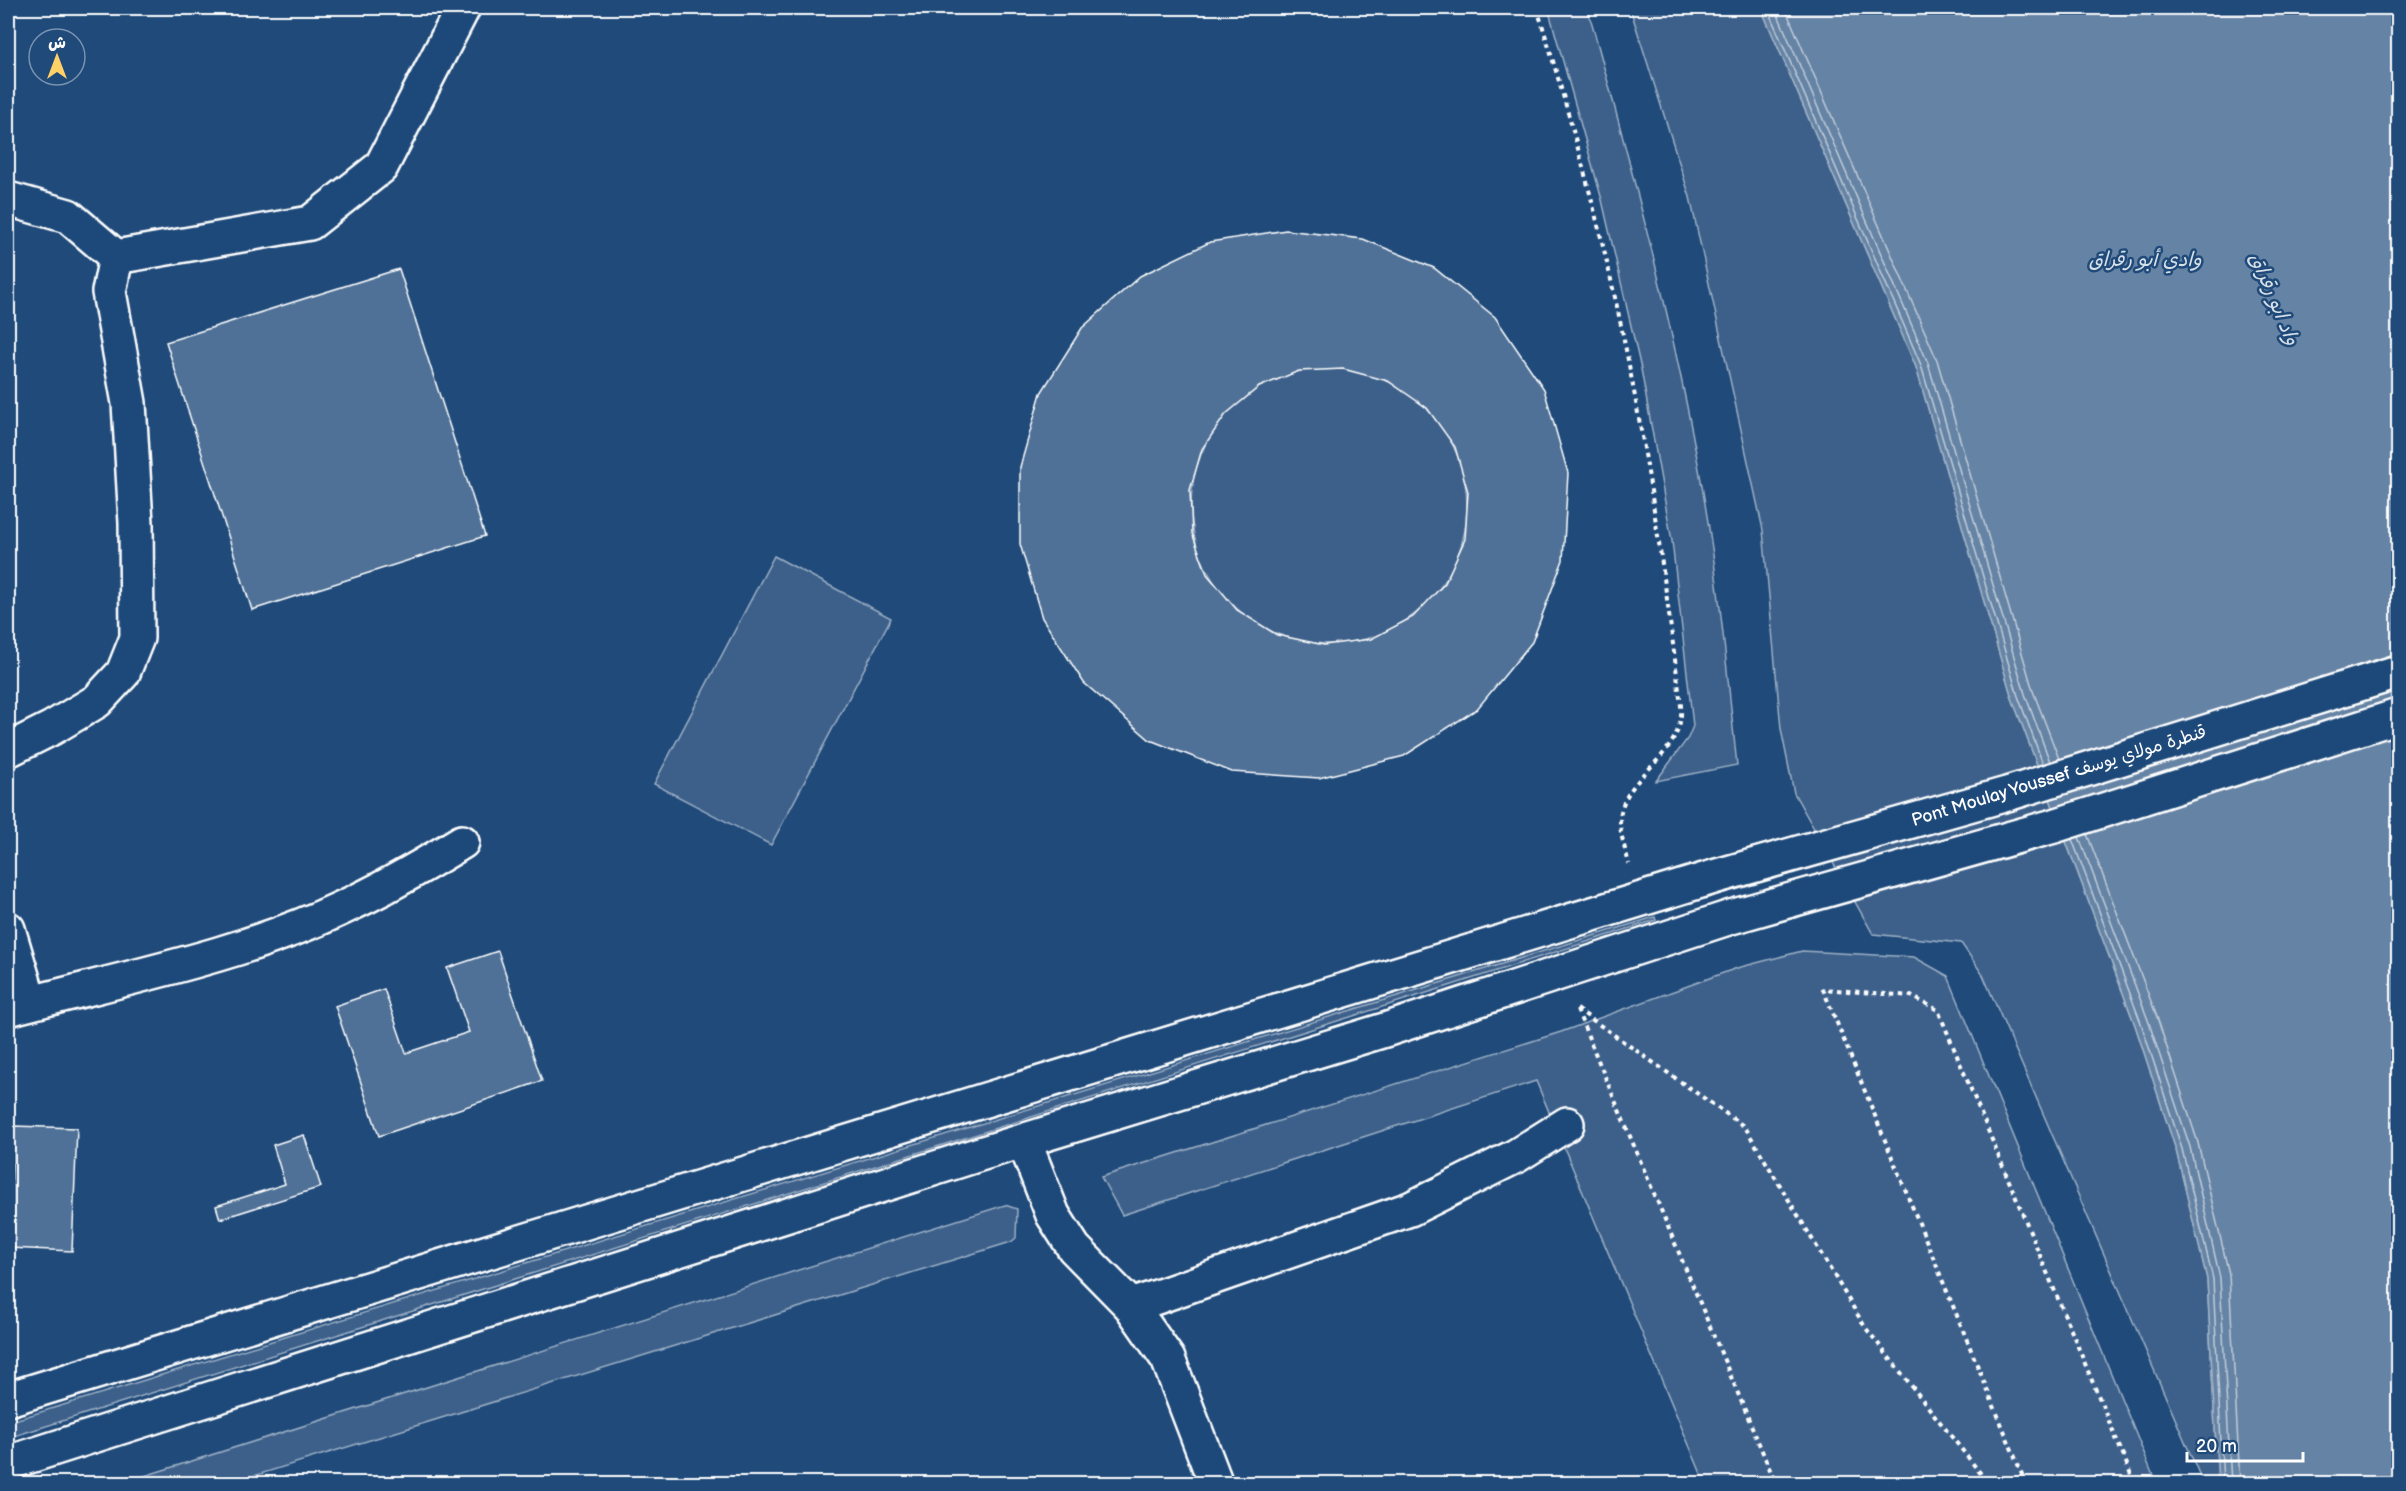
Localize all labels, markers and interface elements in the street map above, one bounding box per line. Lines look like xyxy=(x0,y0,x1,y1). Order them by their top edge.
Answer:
north arrow xyxy=(27,27,87,87)
text: ش xyxy=(48,34,66,53)
water label: وادي أبو رقراق xyxy=(2088,248,2202,274)
water label: واد ابو رقراق xyxy=(2244,249,2305,350)
street label: Pont Moulay Youssef قنطرة مولاي يوسف xyxy=(1909,721,2209,833)
scale bar xyxy=(2187,1425,2302,1463)
text: 20 m xyxy=(2196,1436,2237,1457)

